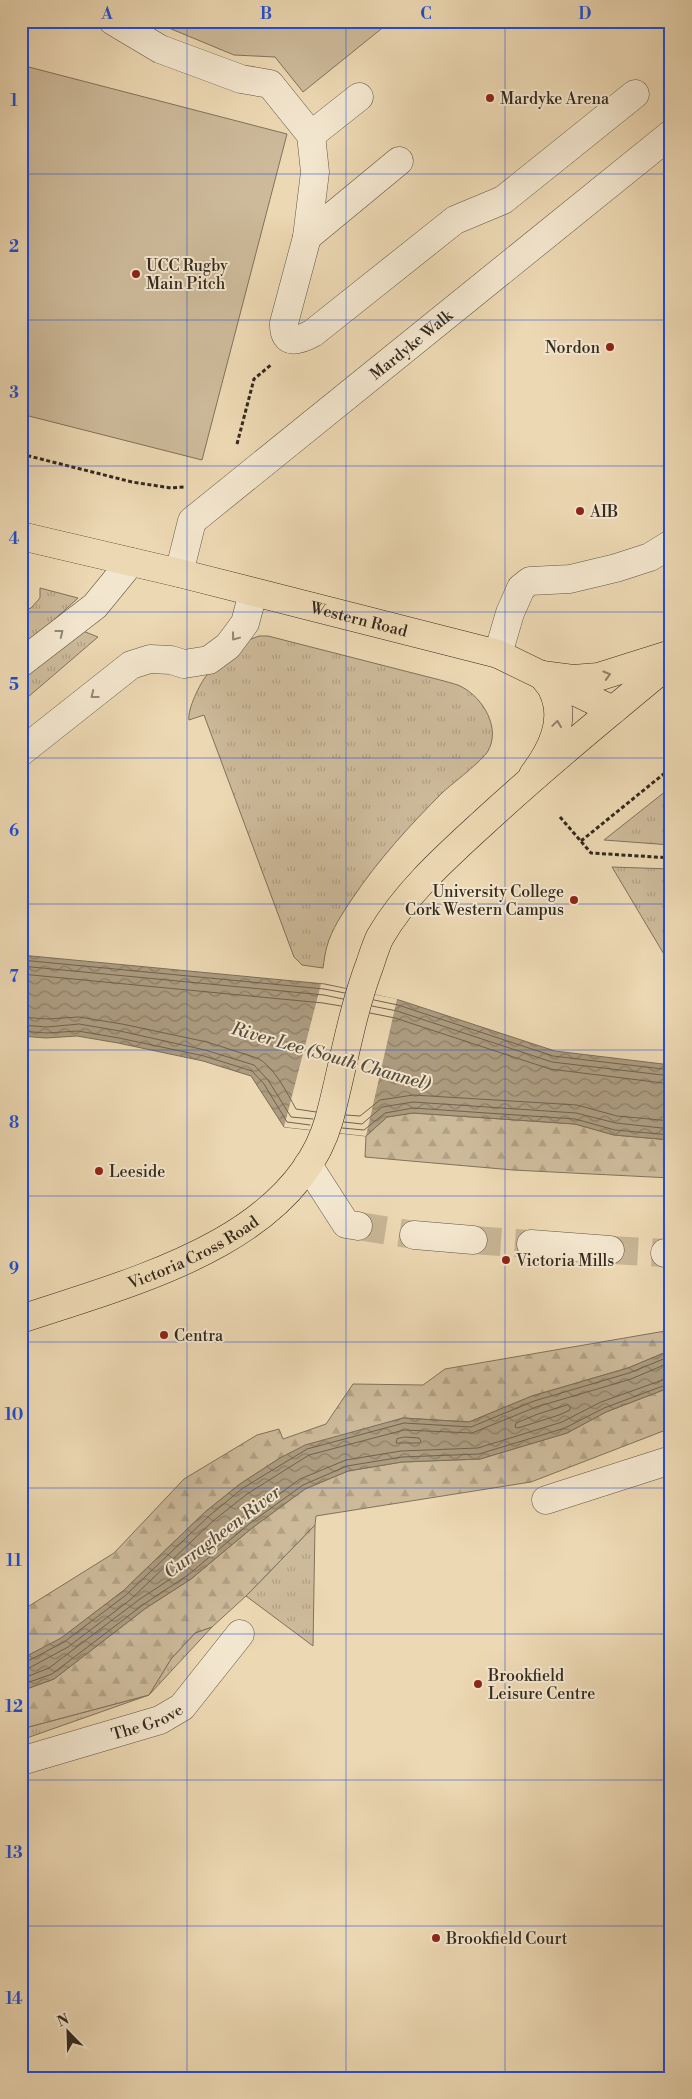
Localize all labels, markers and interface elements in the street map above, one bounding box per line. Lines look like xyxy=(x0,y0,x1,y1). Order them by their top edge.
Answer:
text: A xyxy=(100,4,113,24)
text: B xyxy=(260,4,272,24)
text: C xyxy=(420,4,432,24)
text: D xyxy=(579,4,592,24)
place label: Mardyke Arena xyxy=(500,89,610,109)
text: 1 xyxy=(10,91,18,111)
marker: Mardyke Arena xyxy=(484,92,496,104)
text: 2 xyxy=(9,237,19,257)
place label: UCC Rugby Main Pitch xyxy=(146,256,228,294)
marker: UCC Rugby Main Pitch xyxy=(130,268,142,280)
street label: Mardyke Walk xyxy=(366,305,458,384)
place label: Nordon xyxy=(545,338,600,358)
marker: Nordon xyxy=(604,341,616,353)
text: 3 xyxy=(9,383,19,403)
place label: AIB xyxy=(589,502,618,522)
marker: AIB xyxy=(574,505,586,517)
text: 4 xyxy=(9,529,20,549)
street label: Western Road xyxy=(307,597,409,642)
one-way arrow xyxy=(54,631,63,639)
one-way arrow xyxy=(232,631,241,641)
one-way arrow xyxy=(603,670,611,680)
text: 5 xyxy=(9,675,19,695)
one-way arrow xyxy=(90,689,99,698)
one-way arrow xyxy=(551,719,562,727)
text: 6 xyxy=(9,821,19,841)
place label: University College Cork Western Campus xyxy=(405,882,564,920)
marker: University College Cork Western Campus xyxy=(568,894,580,906)
text: 7 xyxy=(9,967,19,987)
water label: River Lee (South Channel) xyxy=(228,1017,433,1096)
text: 8 xyxy=(9,1113,19,1133)
place label: Leeside xyxy=(109,1162,165,1182)
marker: Leeside xyxy=(93,1165,105,1177)
street label: Victoria Cross Road xyxy=(124,1212,263,1294)
place label: Victoria Mills xyxy=(515,1251,614,1271)
marker: Victoria Mills xyxy=(500,1254,512,1266)
text: 9 xyxy=(9,1259,19,1279)
place label: Centra xyxy=(174,1326,224,1346)
marker: Centra xyxy=(158,1329,170,1341)
text: 10 xyxy=(5,1405,23,1425)
water label: Curragheen River xyxy=(159,1481,286,1584)
text: 11 xyxy=(6,1551,22,1571)
place label: Brookfield Leisure Centre xyxy=(487,1666,595,1704)
marker: Brookfield Leisure Centre xyxy=(472,1678,484,1690)
text: 12 xyxy=(5,1697,23,1717)
street label: The Grove xyxy=(109,1700,187,1745)
text: 13 xyxy=(5,1843,23,1863)
place label: Brookfield Court xyxy=(445,1929,568,1949)
marker: Brookfield Court xyxy=(430,1932,442,1944)
text: 14 xyxy=(5,1989,23,2009)
north arrow xyxy=(42,2006,92,2056)
text: N xyxy=(55,2011,72,2031)

